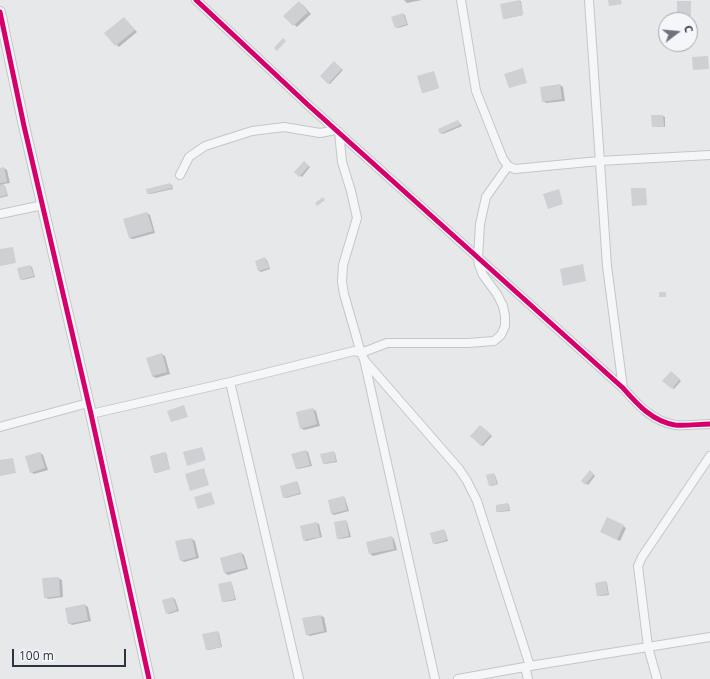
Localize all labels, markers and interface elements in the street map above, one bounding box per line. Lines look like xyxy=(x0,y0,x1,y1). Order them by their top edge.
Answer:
north arrow xyxy=(658,12,698,52)
text: С xyxy=(681,23,697,34)
scale bar xyxy=(14,641,128,667)
text: 100 m xyxy=(19,647,54,664)

